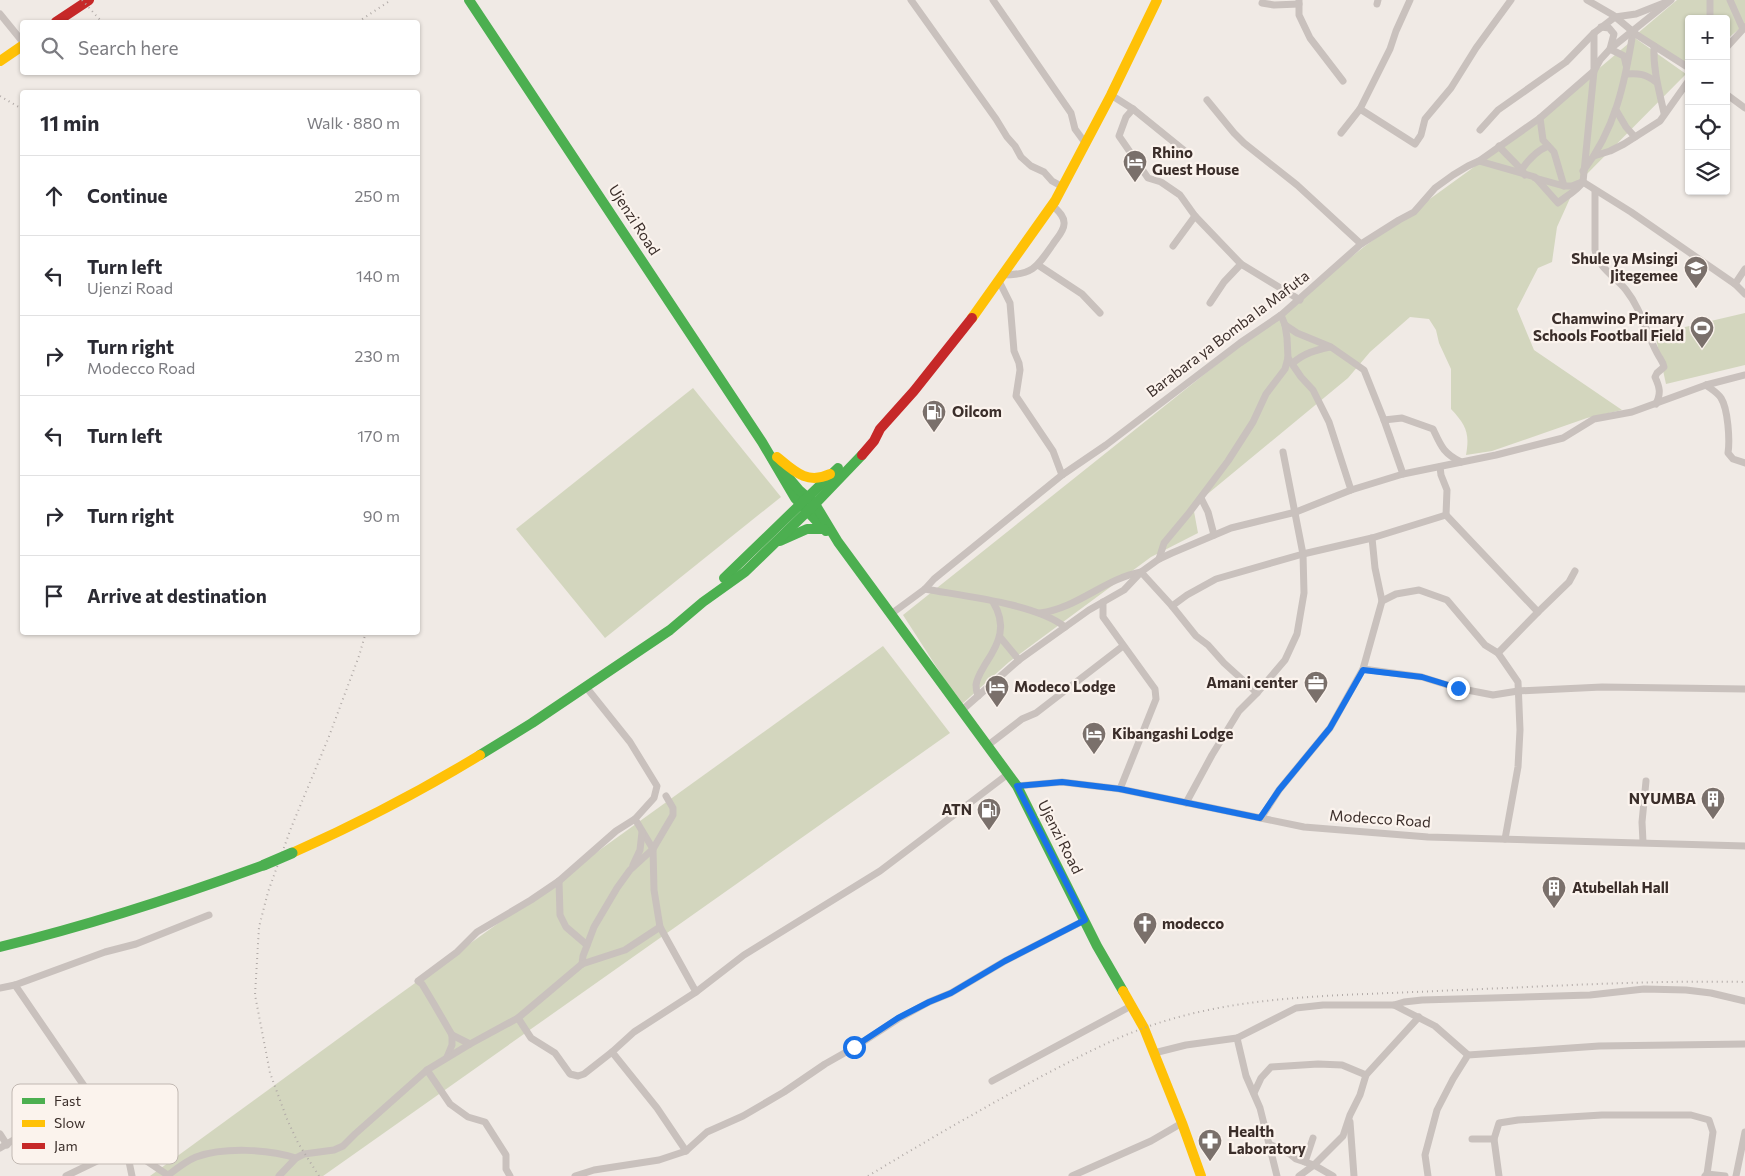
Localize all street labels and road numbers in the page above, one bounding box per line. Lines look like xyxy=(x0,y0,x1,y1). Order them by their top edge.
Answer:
street label: Ujenzi Road xyxy=(605,181,664,258)
street label: Barabara ya Bomba la Mafuta xyxy=(1143,266,1312,400)
street label: Ujenzi Road xyxy=(1035,797,1087,877)
street label: Modecco Road xyxy=(1329,805,1431,831)

